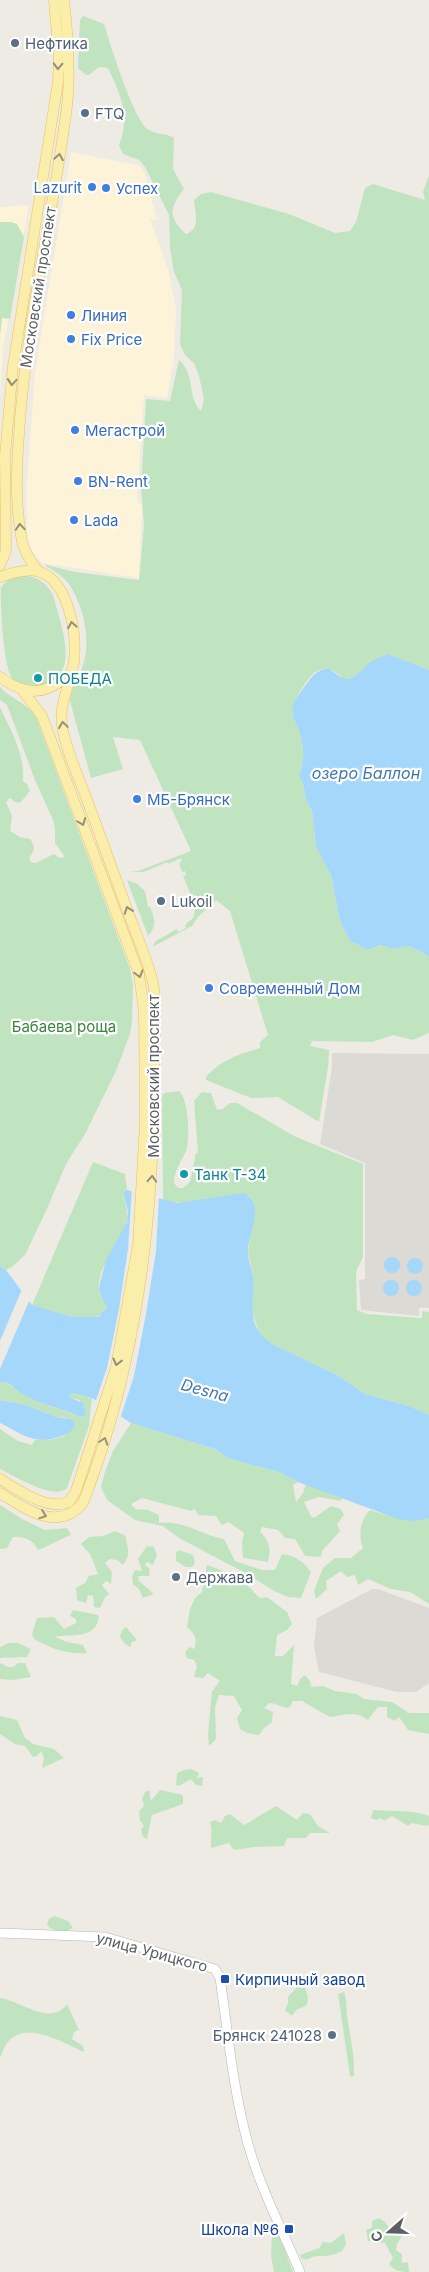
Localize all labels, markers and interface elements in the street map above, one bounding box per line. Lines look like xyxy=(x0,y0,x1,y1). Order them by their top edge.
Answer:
place label: Нефтика xyxy=(25,34,88,53)
marker: Нефтика xyxy=(9,37,21,49)
one-way arrow xyxy=(53,62,64,70)
place label: FTQ xyxy=(95,104,125,123)
marker: FTQ xyxy=(79,107,91,119)
one-way arrow xyxy=(53,153,63,162)
place label: Lazurit xyxy=(34,178,82,197)
place label: Успех xyxy=(116,179,158,198)
marker: Lazurit xyxy=(86,181,98,193)
marker: Успех xyxy=(100,182,112,194)
street label: Московский проспект xyxy=(16,205,60,369)
place label: Линия xyxy=(81,306,127,325)
marker: Линия xyxy=(65,309,77,321)
place label: Fix Price xyxy=(81,330,142,349)
marker: Fix Price xyxy=(65,333,77,345)
one-way arrow xyxy=(6,379,17,387)
place label: Мегастрой xyxy=(85,421,165,440)
marker: Мегастрой xyxy=(69,424,81,436)
place label: BN-Rent xyxy=(88,472,148,491)
marker: BN-Rent xyxy=(72,475,84,487)
place label: Lada xyxy=(84,511,119,530)
marker: Lada xyxy=(68,514,80,526)
one-way arrow xyxy=(15,522,26,530)
one-way arrow xyxy=(67,621,78,629)
place label: ПОБЕДА xyxy=(48,669,112,688)
marker: ПОБЕДА xyxy=(32,672,44,684)
one-way arrow xyxy=(58,721,69,729)
water label: озеро Баллон xyxy=(312,763,420,783)
place label: МБ-Брянск xyxy=(147,790,230,809)
marker: МБ-Брянск xyxy=(131,793,143,805)
one-way arrow xyxy=(77,817,87,825)
place label: Lukoil xyxy=(171,892,213,911)
marker: Lukoil xyxy=(155,895,167,907)
one-way arrow xyxy=(123,906,134,915)
one-way arrow xyxy=(133,969,144,978)
place label: Современный Дом xyxy=(219,979,360,998)
marker: Современный Дом xyxy=(203,982,215,994)
street label: Московский проспект xyxy=(144,994,163,1158)
park label: Бабаева роща xyxy=(12,1017,116,1036)
place label: Танк Т-34 xyxy=(194,1165,267,1184)
marker: Танк Т-34 xyxy=(178,1168,190,1180)
one-way arrow xyxy=(146,1175,157,1183)
one-way arrow xyxy=(112,1358,123,1367)
water label: Desna xyxy=(179,1374,231,1406)
one-way arrow xyxy=(98,1437,108,1446)
one-way arrow xyxy=(39,1510,47,1520)
place label: Держава xyxy=(186,1568,253,1587)
marker: Держава xyxy=(170,1571,182,1583)
street label: улица Урицкого xyxy=(94,1928,210,1976)
place label: Кирпичный завод xyxy=(235,1970,365,1989)
marker: Кирпичный завод xyxy=(219,1973,231,1985)
place label: Брянск 241028 xyxy=(213,2026,322,2045)
marker: Брянск 241028 xyxy=(326,2029,338,2041)
north arrow xyxy=(364,2207,414,2257)
place label: Школа №6 xyxy=(201,2220,279,2239)
marker: Школа №6 xyxy=(283,2223,295,2235)
text: С xyxy=(367,2229,386,2244)

